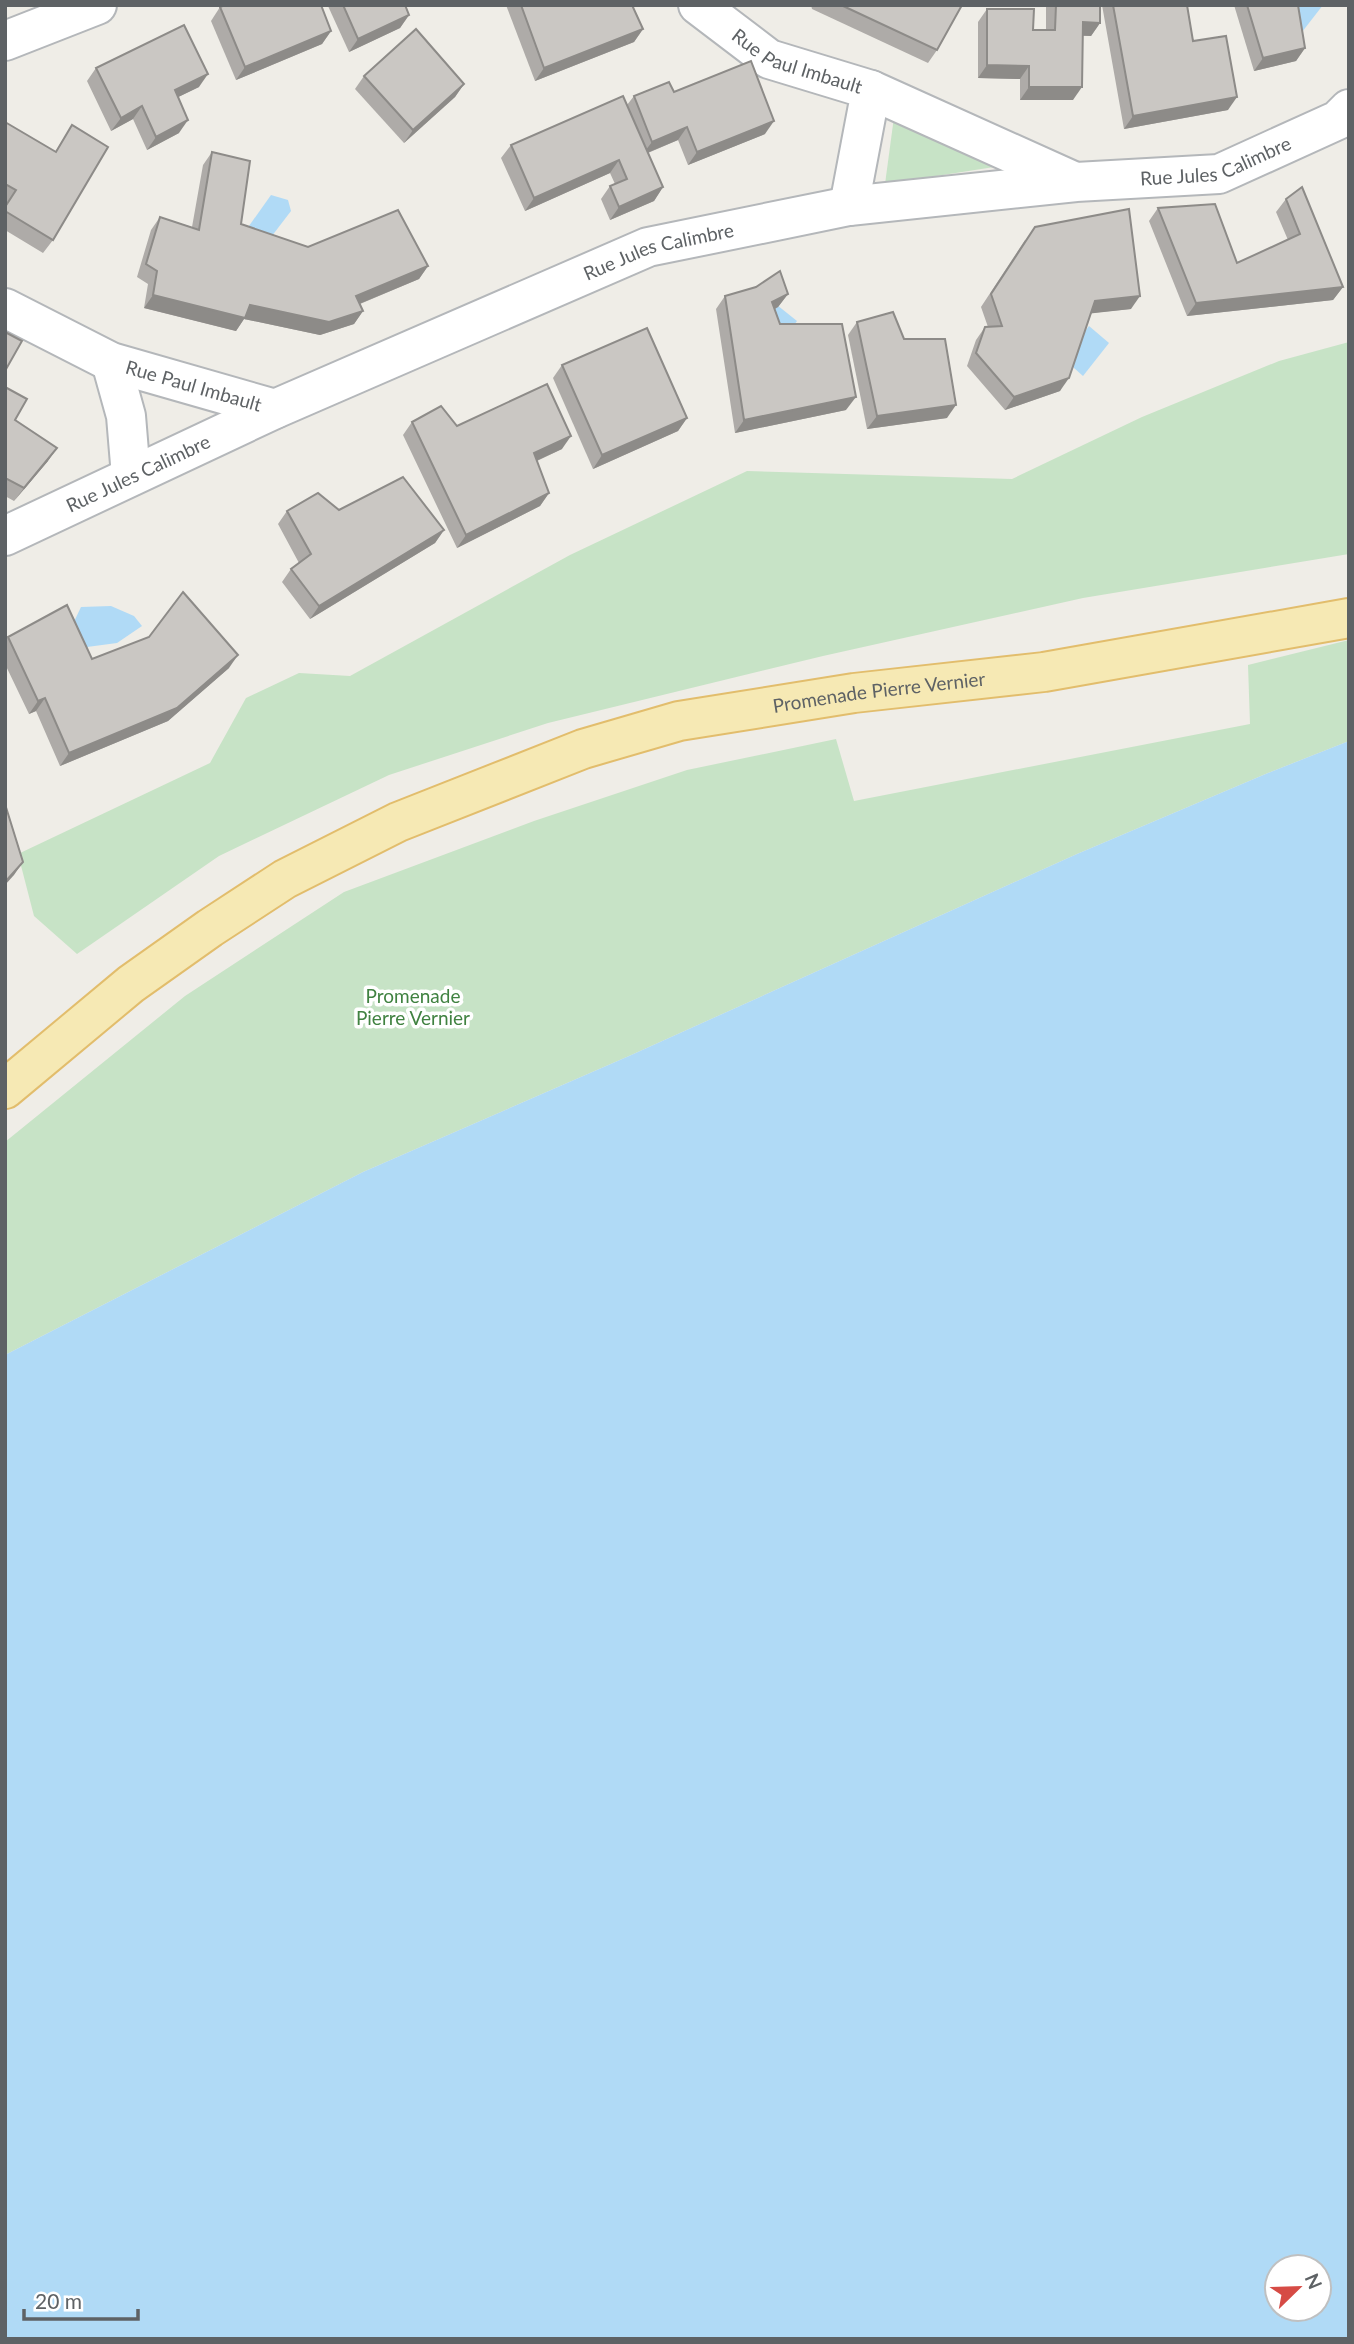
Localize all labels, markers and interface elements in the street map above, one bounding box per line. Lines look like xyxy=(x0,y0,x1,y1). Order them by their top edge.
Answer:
street label: Rue Paul Imbault xyxy=(728,23,865,98)
street label: Rue Jules Calimbre xyxy=(1140,131,1294,189)
street label: Rue Jules Calimbre xyxy=(580,218,736,285)
street label: Rue Paul Imbault xyxy=(123,355,265,416)
street label: Rue Jules Calimbre xyxy=(62,429,214,517)
street label: Promenade Pierre Vernier xyxy=(771,667,986,717)
park label: Promenade Pierre Vernier xyxy=(356,984,470,1029)
north arrow xyxy=(1263,2253,1333,2323)
text: N xyxy=(1301,2270,1328,2292)
scale bar xyxy=(24,2278,138,2322)
text: 20 m xyxy=(35,2288,82,2313)

